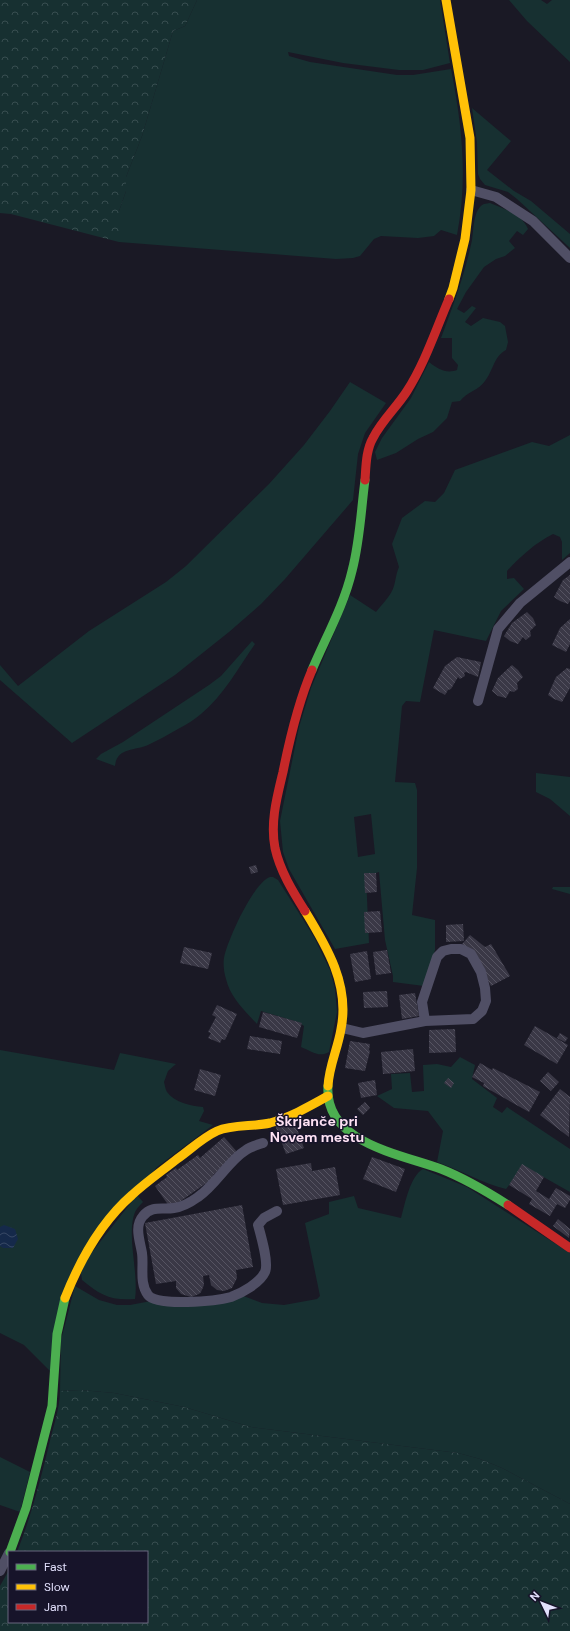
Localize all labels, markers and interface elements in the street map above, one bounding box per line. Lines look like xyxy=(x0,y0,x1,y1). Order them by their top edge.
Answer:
district label: Škrjanče pri Novem mestu xyxy=(270,1112,364,1146)
legend xyxy=(8,1551,148,1623)
text: Fast xyxy=(44,1559,67,1575)
text: Slow xyxy=(44,1579,70,1595)
north arrow xyxy=(522,1583,562,1623)
text: N xyxy=(527,1588,543,1604)
text: Jam xyxy=(44,1599,67,1615)

